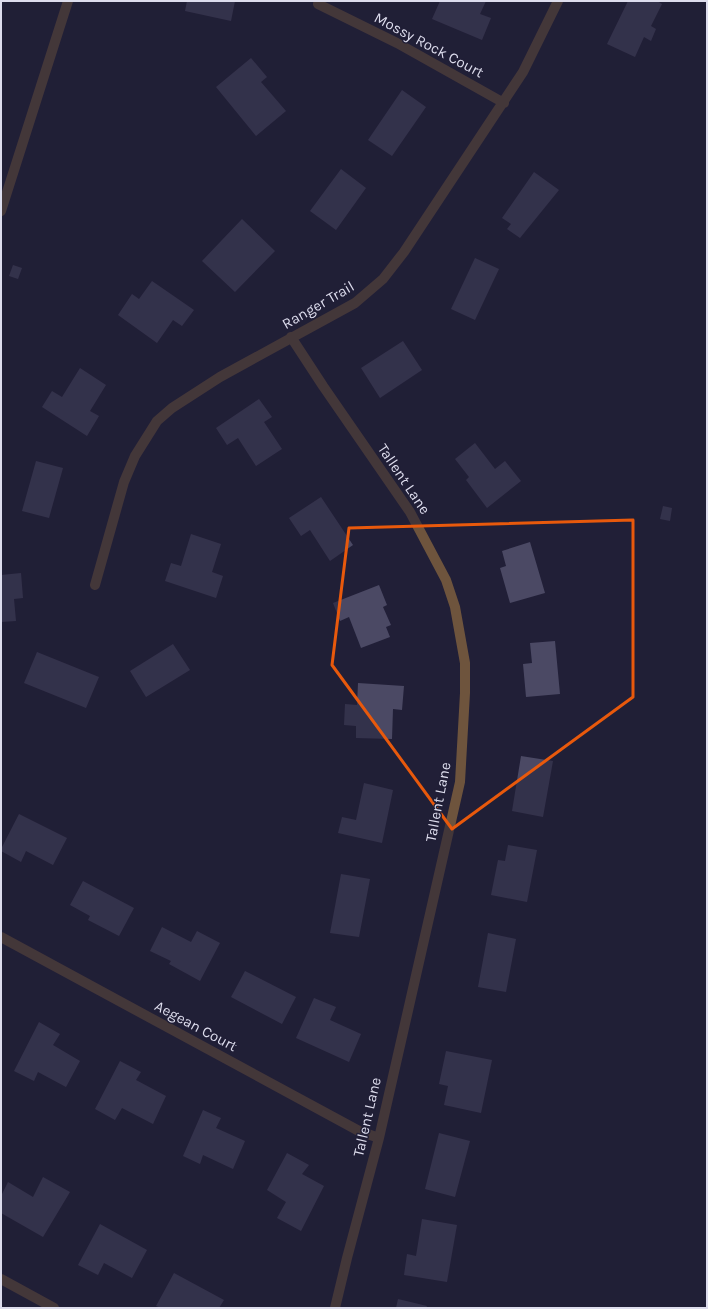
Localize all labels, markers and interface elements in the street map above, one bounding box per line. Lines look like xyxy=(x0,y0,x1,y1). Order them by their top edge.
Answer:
street label: Mossy Rock Court xyxy=(371,9,487,82)
street label: Ranger Trail xyxy=(279,277,357,333)
street label: Tallent Lane xyxy=(374,440,434,518)
street label: Tallent Lane xyxy=(421,761,455,843)
street label: Aegean Court xyxy=(152,997,241,1055)
street label: Tallent Lane xyxy=(349,1076,385,1158)

